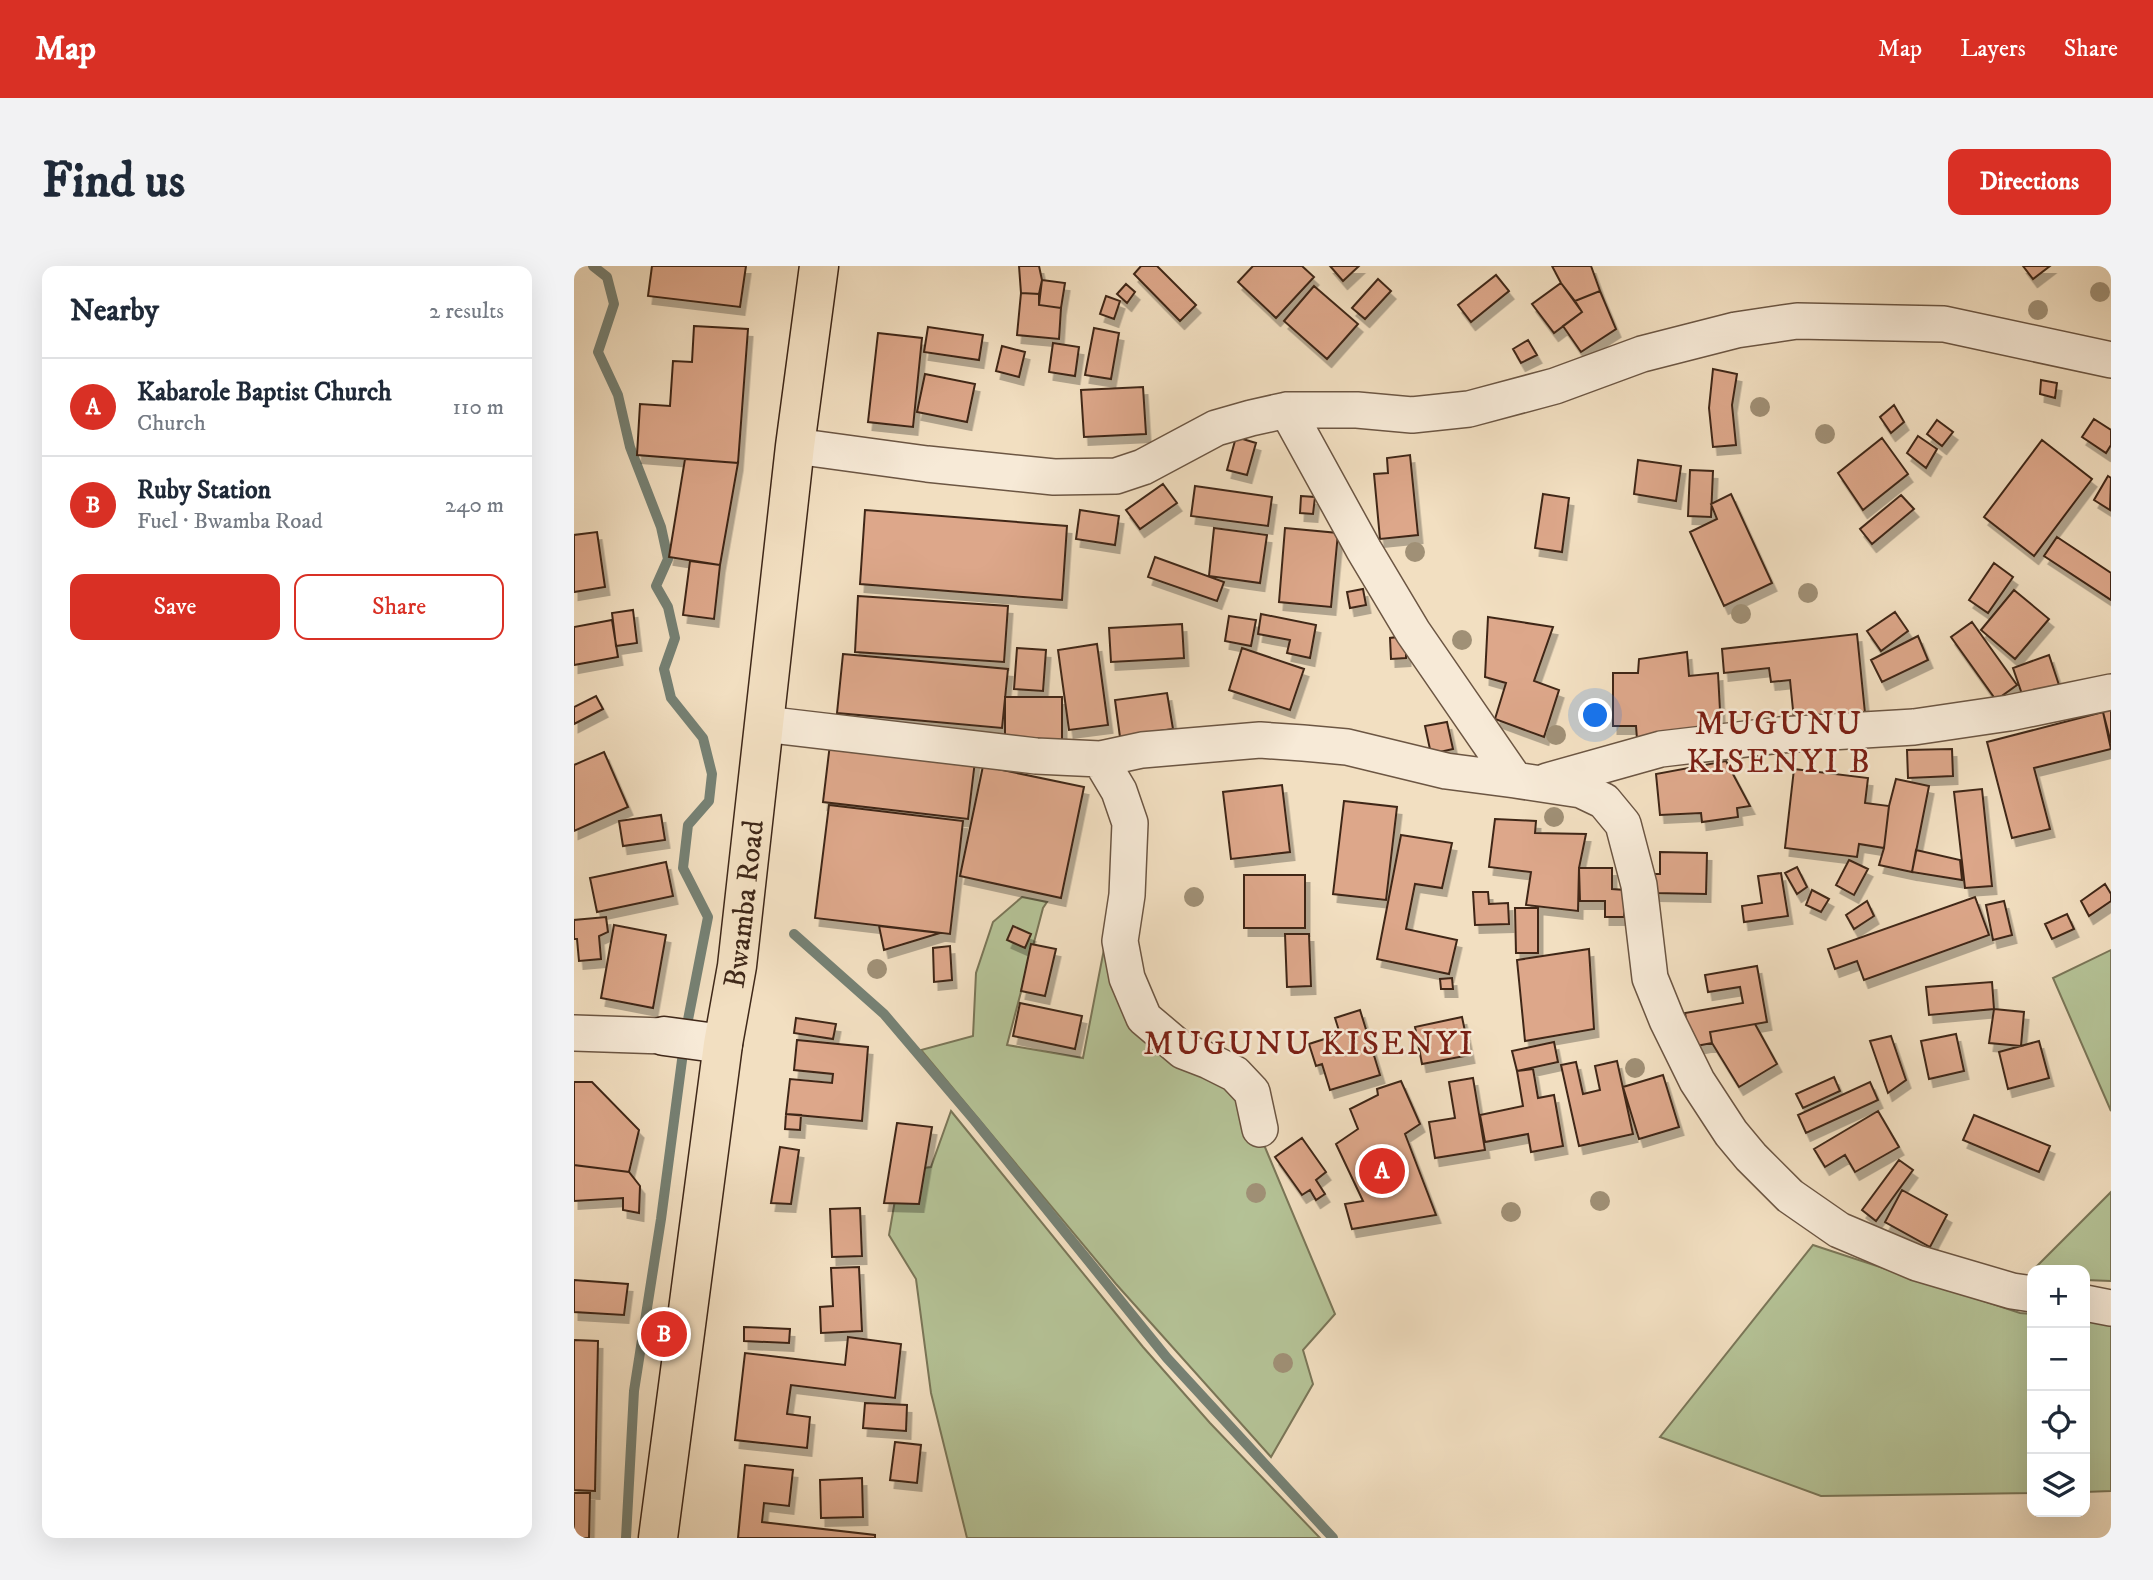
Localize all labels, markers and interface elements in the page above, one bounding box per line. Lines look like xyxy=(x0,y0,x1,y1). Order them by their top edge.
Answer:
text: Map xyxy=(35,29,96,70)
text: Map xyxy=(1878,34,1922,64)
text: Layers xyxy=(1960,34,2026,64)
text: Share xyxy=(2064,34,2118,64)
button: Directions xyxy=(1948,149,2111,215)
text: Find us xyxy=(42,151,185,213)
text: Nearby xyxy=(70,293,159,330)
text: 2 results xyxy=(429,297,504,326)
text: Kabarole Baptist Church xyxy=(137,376,392,409)
text: A xyxy=(86,393,100,422)
text: 110 m xyxy=(453,393,504,422)
text: Church xyxy=(137,409,206,438)
text: Ruby Station xyxy=(137,474,271,507)
text: B xyxy=(86,491,100,520)
text: 240 m xyxy=(445,491,504,520)
text: Fuel · Bwamba Road xyxy=(137,507,323,536)
button: Save xyxy=(70,574,280,640)
button: Share xyxy=(294,574,504,640)
your location xyxy=(1578,698,1612,732)
district label: MUGUNU KISENYI B xyxy=(1686,704,1872,783)
street label: Bwamba Road xyxy=(716,818,773,991)
district label: MUGUNU KISENYI xyxy=(1143,1024,1475,1065)
pin: A xyxy=(1359,1145,1405,1197)
map controls xyxy=(2027,1265,2090,1517)
button: + xyxy=(2027,1265,2090,1328)
pin: B xyxy=(641,1308,687,1360)
button: − xyxy=(2027,1328,2090,1391)
button: locate xyxy=(2027,1391,2090,1454)
button: layers xyxy=(2027,1454,2090,1517)

